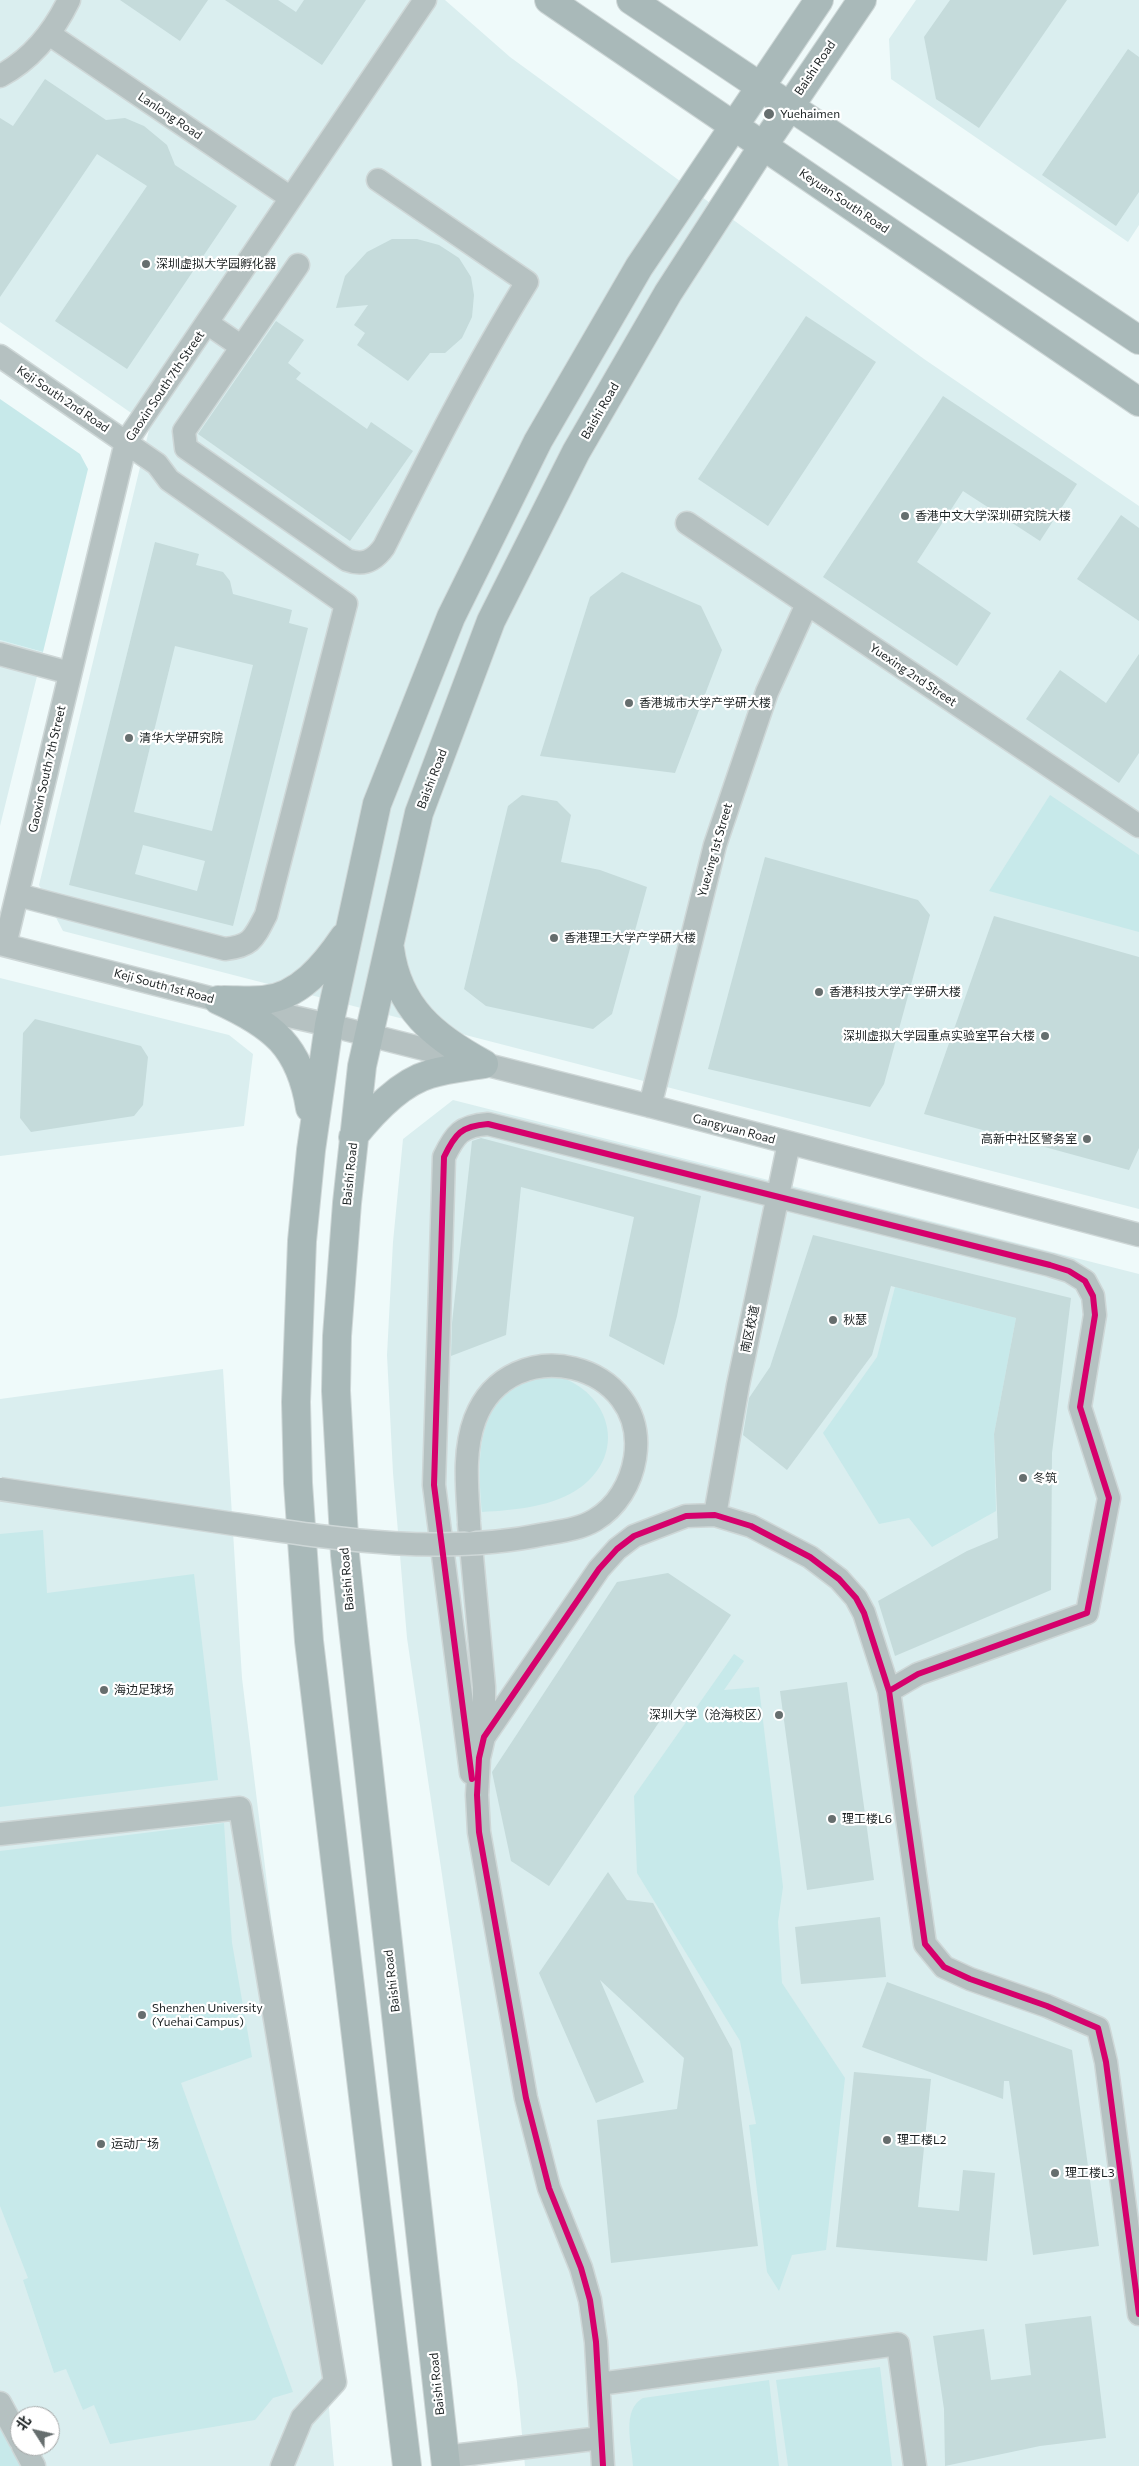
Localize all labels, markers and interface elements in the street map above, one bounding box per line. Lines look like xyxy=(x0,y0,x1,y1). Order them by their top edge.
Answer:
street label: Baishi Road xyxy=(791,38,839,98)
street label: Lanlong Road xyxy=(135,89,205,143)
marker: Yuehaimen xyxy=(762,107,776,121)
place label: Yuehaimen xyxy=(780,107,840,121)
street label: Keyuan South Road xyxy=(796,166,892,236)
place label: 深圳虚拟大学园孵化器 xyxy=(156,257,276,271)
marker: 深圳虚拟大学园孵化器 xyxy=(140,258,152,270)
street label: Gaoxin South 7th Street xyxy=(123,328,207,444)
street label: Keji South 2nd Road xyxy=(14,363,112,435)
street label: Baishi Road xyxy=(578,380,622,442)
place label: 香港中文大学深圳研究院大楼 xyxy=(915,509,1071,523)
marker: 香港中文大学深圳研究院大楼 xyxy=(899,510,911,522)
street label: Yuexing 2nd Street xyxy=(867,641,959,709)
place label: 香港城市大学产学研大楼 xyxy=(639,696,771,710)
marker: 香港城市大学产学研大楼 xyxy=(623,697,635,709)
street label: Gaoxin South 7th Street xyxy=(25,704,69,834)
place label: 清华大学研究院 xyxy=(139,731,223,745)
marker: 清华大学研究院 xyxy=(123,732,135,744)
street label: Baishi Road xyxy=(414,747,450,811)
street label: Yuexing 1st Street xyxy=(695,801,735,899)
place label: 香港理工大学产学研大楼 xyxy=(564,931,696,945)
marker: 香港理工大学产学研大楼 xyxy=(548,932,560,944)
street label: Keji South 1st Road xyxy=(112,966,216,1006)
place label: 香港科技大学产学研大楼 xyxy=(829,985,961,999)
marker: 香港科技大学产学研大楼 xyxy=(813,986,825,998)
place label: 深圳虚拟大学园重点实验室平台大楼 xyxy=(843,1029,1035,1043)
marker: 深圳虚拟大学园重点实验室平台大楼 xyxy=(1039,1030,1051,1042)
street label: Gangyuan Road xyxy=(691,1111,777,1147)
place label: 高新中社区警务室 xyxy=(981,1132,1077,1146)
marker: 高新中社区警务室 xyxy=(1081,1133,1093,1145)
street label: Baishi Road xyxy=(340,1142,360,1206)
street label: 南区校道 xyxy=(738,1304,762,1354)
place label: 秋瑟 xyxy=(843,1313,867,1327)
marker: 秋瑟 xyxy=(827,1314,839,1326)
place label: 冬筑 xyxy=(1033,1471,1057,1485)
marker: 冬筑 xyxy=(1017,1472,1029,1484)
street label: Baishi Road xyxy=(337,1547,357,1611)
place label: 海边足球场 xyxy=(114,1683,174,1697)
marker: 海边足球场 xyxy=(98,1684,110,1696)
place label: 深圳大学（沧海校区） xyxy=(649,1708,769,1722)
marker: 深圳大学（沧海校区） xyxy=(773,1709,785,1721)
place label: 理工楼L6 xyxy=(842,1812,892,1826)
marker: 理工楼L6 xyxy=(826,1813,838,1825)
street label: Baishi Road xyxy=(381,1949,403,2013)
place label: Shenzhen University (Yuehai Campus) xyxy=(152,2001,263,2029)
marker: Shenzhen University (Yuehai Campus) xyxy=(136,2009,148,2021)
place label: 理工楼L2 xyxy=(897,2133,947,2147)
marker: 理工楼L2 xyxy=(881,2134,893,2146)
place label: 运动广场 xyxy=(111,2137,159,2151)
marker: 运动广场 xyxy=(95,2138,107,2150)
place label: 理工楼L3 xyxy=(1065,2166,1115,2180)
marker: 理工楼L3 xyxy=(1049,2167,1061,2179)
street label: Baishi Road xyxy=(427,2352,447,2416)
north arrow xyxy=(10,2406,60,2456)
text: 北 xyxy=(12,2412,34,2433)

